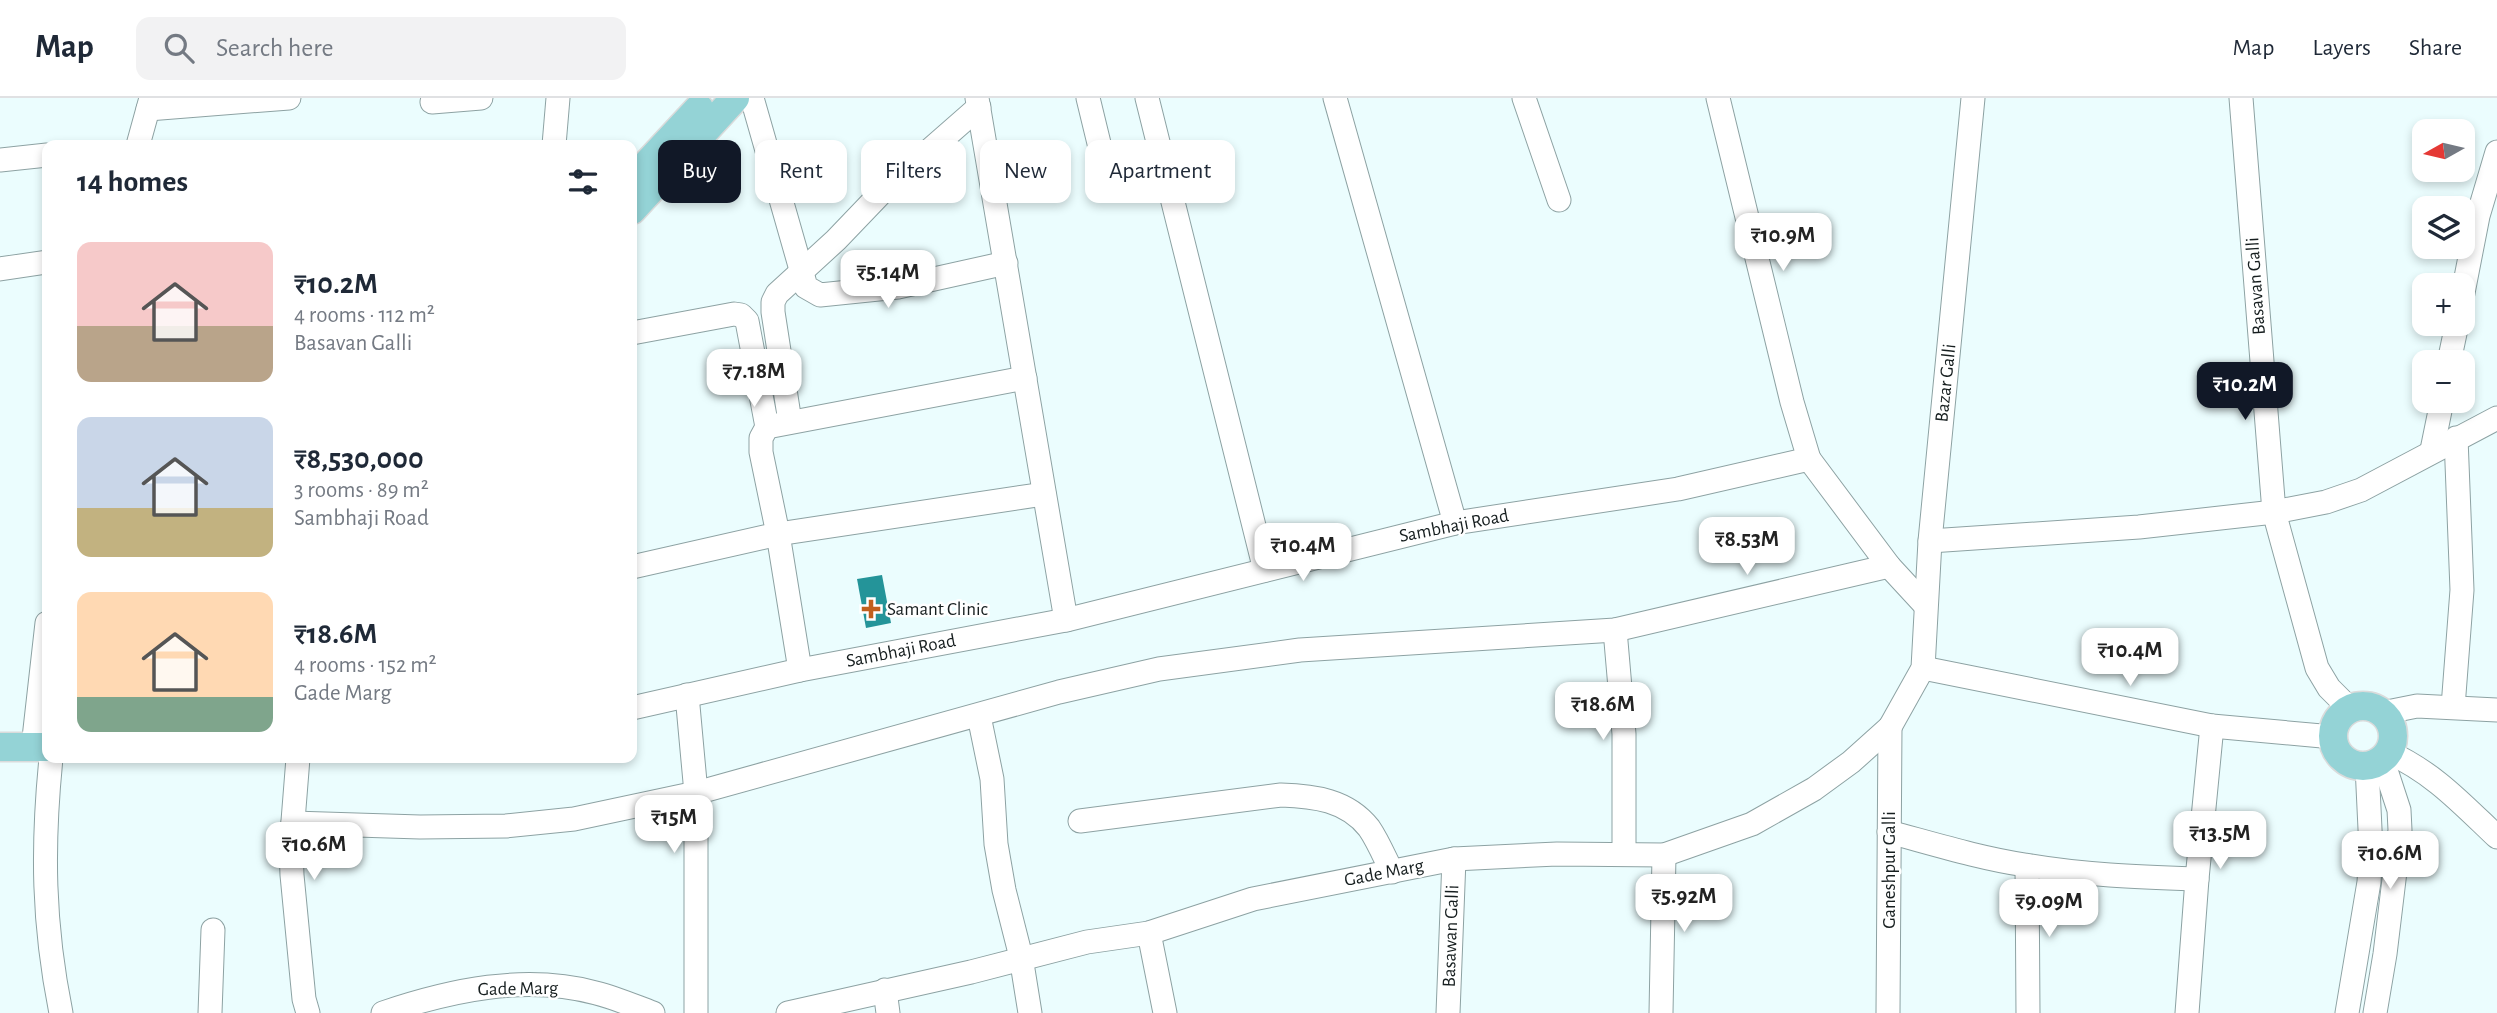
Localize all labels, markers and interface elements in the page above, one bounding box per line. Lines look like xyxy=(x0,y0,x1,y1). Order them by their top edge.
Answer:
search box xyxy=(136,17,626,80)
icon: search xyxy=(160,29,198,67)
text: Map xyxy=(35,31,94,64)
text: Search here xyxy=(216,35,334,61)
text: Map xyxy=(2232,36,2274,60)
text: Layers xyxy=(2312,36,2371,60)
text: Share xyxy=(2409,36,2462,60)
north arrow xyxy=(2412,119,2474,182)
map controls xyxy=(2412,119,2475,413)
chip: Buy xyxy=(658,140,741,203)
chip: Rent xyxy=(755,140,847,203)
chip: Filters xyxy=(861,140,966,203)
chip: New xyxy=(980,140,1071,203)
chip: Apartment xyxy=(1085,140,1235,203)
icon: filters xyxy=(564,163,602,201)
text: 14 homes xyxy=(77,167,188,197)
button: layers xyxy=(2412,196,2475,259)
pin: ₹10.9M xyxy=(1726,214,1840,273)
text: ₹10.9M xyxy=(1751,224,1815,247)
street label: Basavan Galli xyxy=(2243,237,2269,335)
pin: ₹5.14M xyxy=(831,250,945,310)
text: ₹5.14M xyxy=(856,261,920,284)
text: ₹10.2M xyxy=(294,269,378,299)
icon: home xyxy=(133,270,217,354)
button: + xyxy=(2412,273,2475,336)
text: 4 rooms · 112 m² xyxy=(294,304,435,327)
text: Basavan Galli xyxy=(294,332,412,355)
street label: Bazar Galli xyxy=(1932,343,1960,423)
pin: ₹7.18M xyxy=(697,350,811,409)
button: − xyxy=(2412,350,2475,413)
text: ₹7.18M xyxy=(723,360,785,383)
pin: ₹10.2M xyxy=(2188,362,2302,422)
text: ₹10.2M xyxy=(2213,373,2277,396)
text: ₹8,530,000 xyxy=(294,444,424,474)
icon: home xyxy=(133,445,217,529)
text: 3 rooms · 89 m² xyxy=(294,479,429,502)
street label: Sambhaji Road xyxy=(1398,506,1511,546)
text: Sambhaji Road xyxy=(294,507,429,530)
pin: ₹8.53M xyxy=(1690,518,1804,577)
pin: ₹10.4M xyxy=(1246,524,1360,583)
text: ₹8.53M xyxy=(1715,528,1779,551)
text: ₹10.4M xyxy=(1270,534,1336,557)
marker: Samant Clinic xyxy=(861,599,881,619)
place label: Samant Clinic xyxy=(887,600,988,619)
text: ₹18.6M xyxy=(294,619,377,649)
icon: home xyxy=(133,620,217,704)
pin: ₹10.4M xyxy=(2073,628,2187,688)
street label: Sambhaji Road xyxy=(845,631,958,671)
text: ₹10.4M xyxy=(2097,639,2163,662)
text: 4 rooms · 152 m² xyxy=(294,654,437,677)
text: Gade Marg xyxy=(294,682,391,705)
pin: ₹18.6M xyxy=(1546,682,1660,742)
text: ₹18.6M xyxy=(1571,693,1635,716)
pin: ₹15M xyxy=(633,796,715,855)
text: ₹15M xyxy=(651,806,697,829)
street label: Ganeshpur Galli xyxy=(1880,811,1899,929)
pin: ₹13.5M xyxy=(2163,812,2277,871)
pin: ₹10.6M xyxy=(257,822,371,882)
text: ₹13.5M xyxy=(2189,822,2251,845)
pin: ₹10.6M xyxy=(2333,832,2447,891)
text: ₹10.6M xyxy=(282,833,346,856)
text: ₹10.6M xyxy=(2358,842,2422,865)
street label: Gade Marg xyxy=(1343,856,1426,890)
pin: ₹5.92M xyxy=(1627,874,1741,934)
pin: ₹9.09M xyxy=(1992,880,2106,939)
street label: Basawan Galli xyxy=(1440,884,1462,988)
text: ₹5.92M xyxy=(1651,885,1717,908)
text: ₹9.09M xyxy=(2015,890,2083,913)
street label: Gade Marg xyxy=(478,979,559,999)

